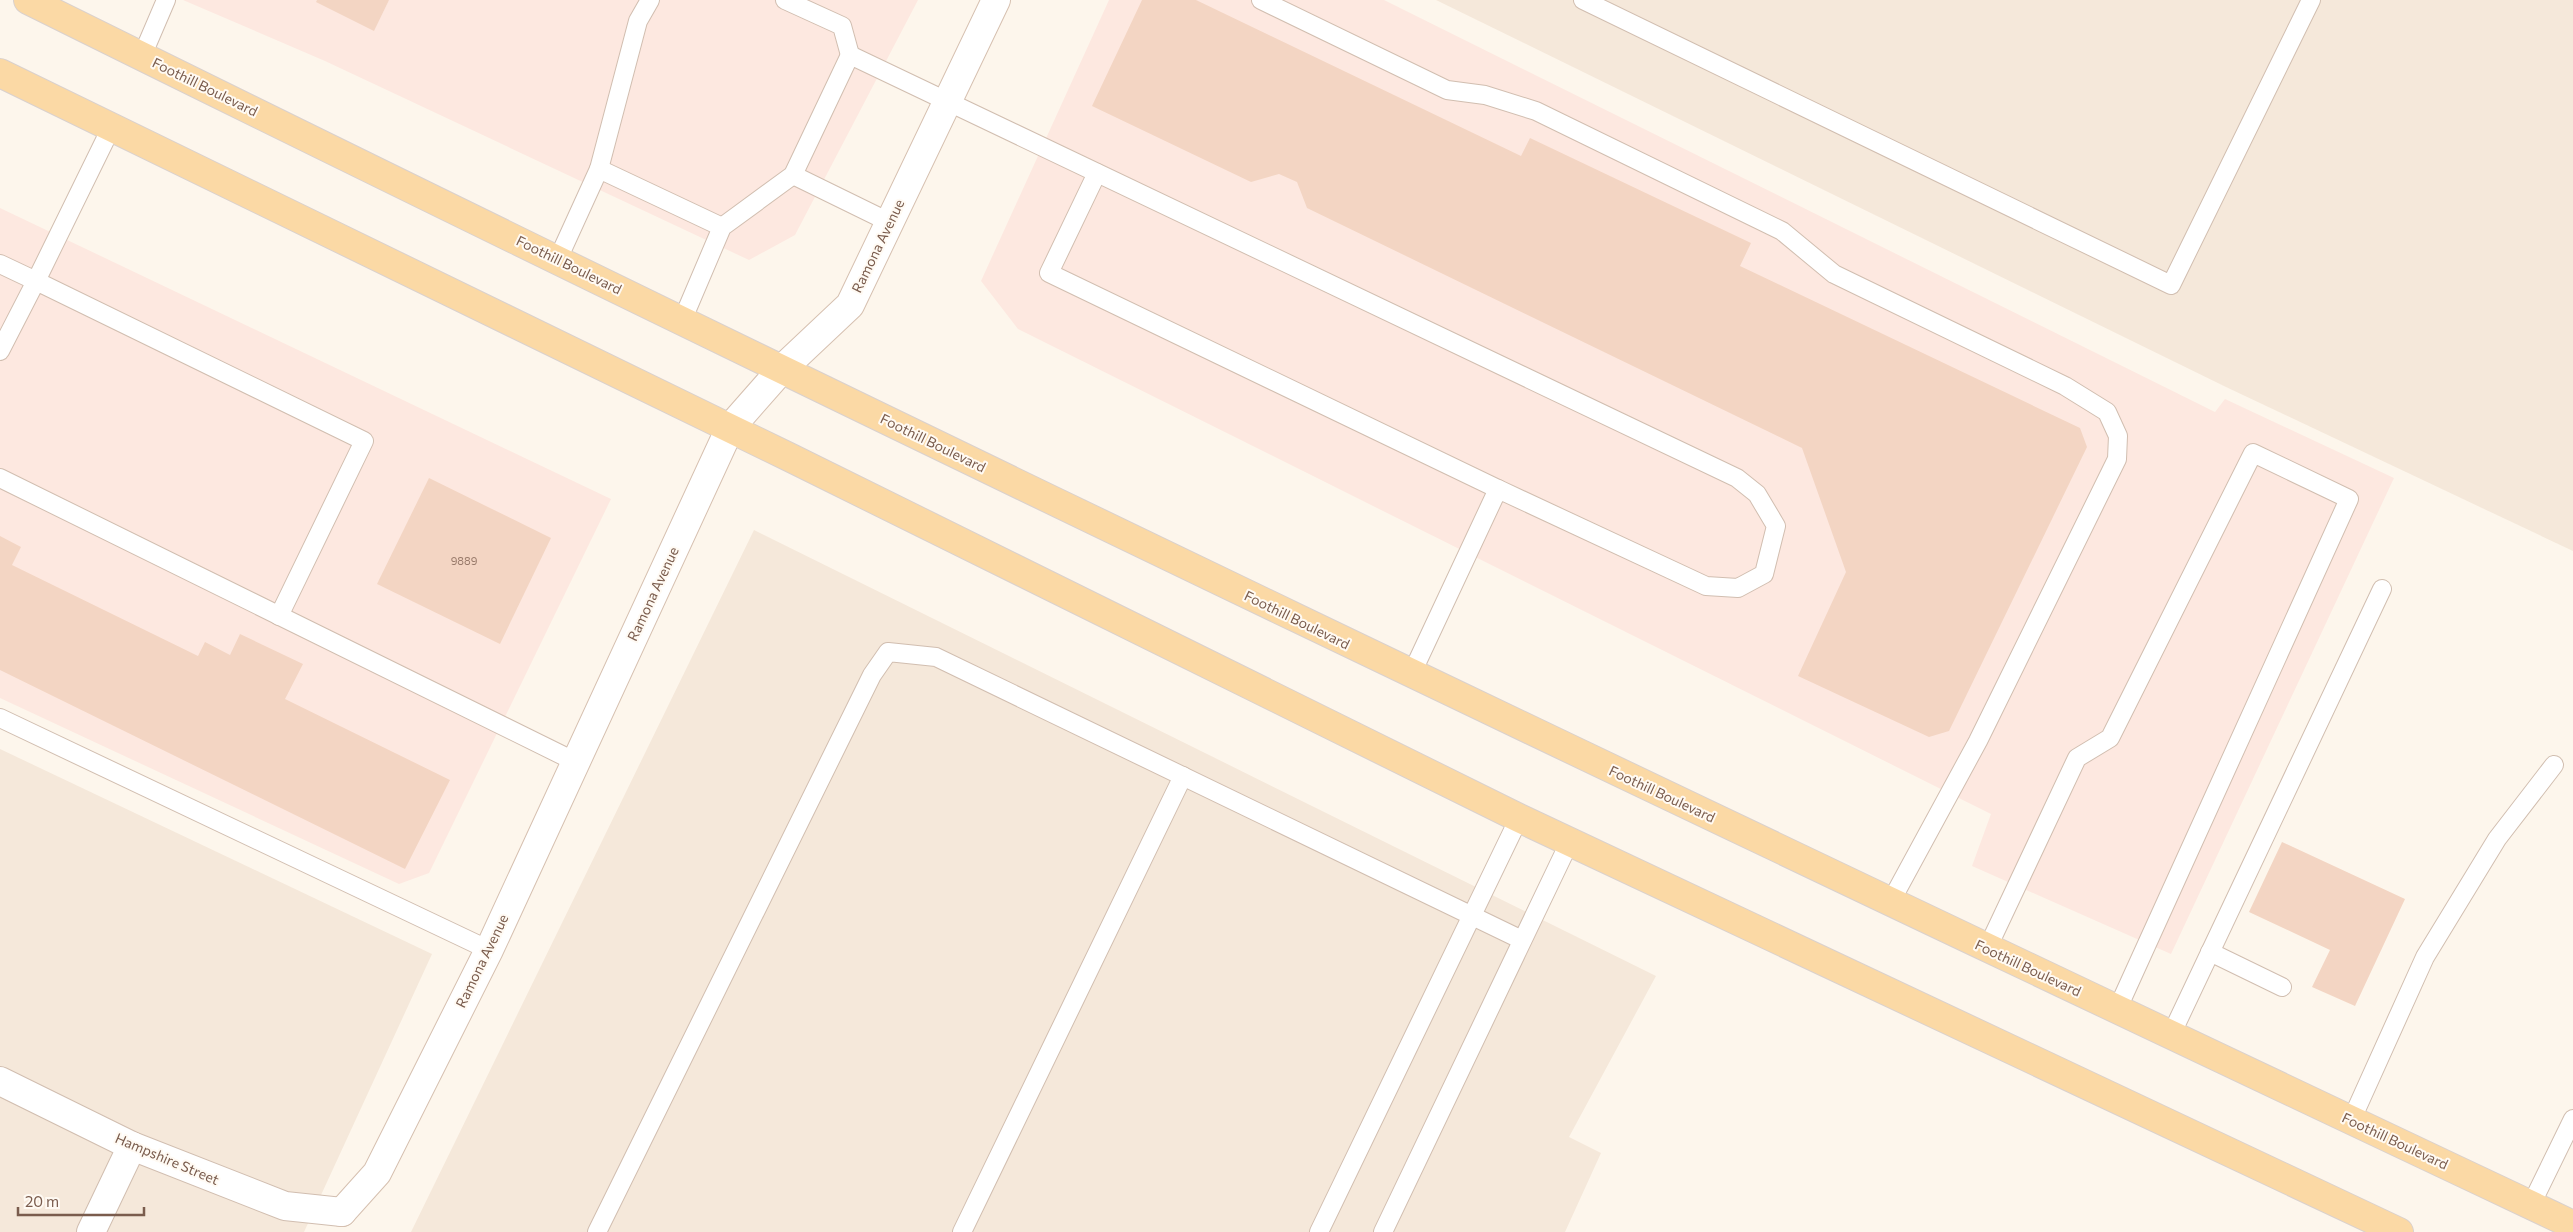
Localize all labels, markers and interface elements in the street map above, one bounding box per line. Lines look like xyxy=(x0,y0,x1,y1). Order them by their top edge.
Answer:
street label: Foothill Boulevard xyxy=(150,54,261,119)
street label: Ramona Avenue xyxy=(848,196,908,295)
street label: Foothill Boulevard xyxy=(514,232,625,297)
street label: Foothill Boulevard xyxy=(878,410,989,475)
street label: Ramona Avenue xyxy=(623,544,682,644)
house number: 9889 xyxy=(451,554,478,567)
street label: Foothill Boulevard xyxy=(1242,587,1353,652)
street label: Foothill Boulevard xyxy=(1606,761,1718,826)
street label: Ramona Avenue xyxy=(452,911,512,1010)
street label: Foothill Boulevard xyxy=(1972,935,2084,1000)
street label: Foothill Boulevard xyxy=(2339,1108,2451,1173)
street label: Hampshire Street xyxy=(113,1129,222,1188)
scale bar xyxy=(18,1184,144,1216)
text: 20 m xyxy=(25,1192,59,1210)

